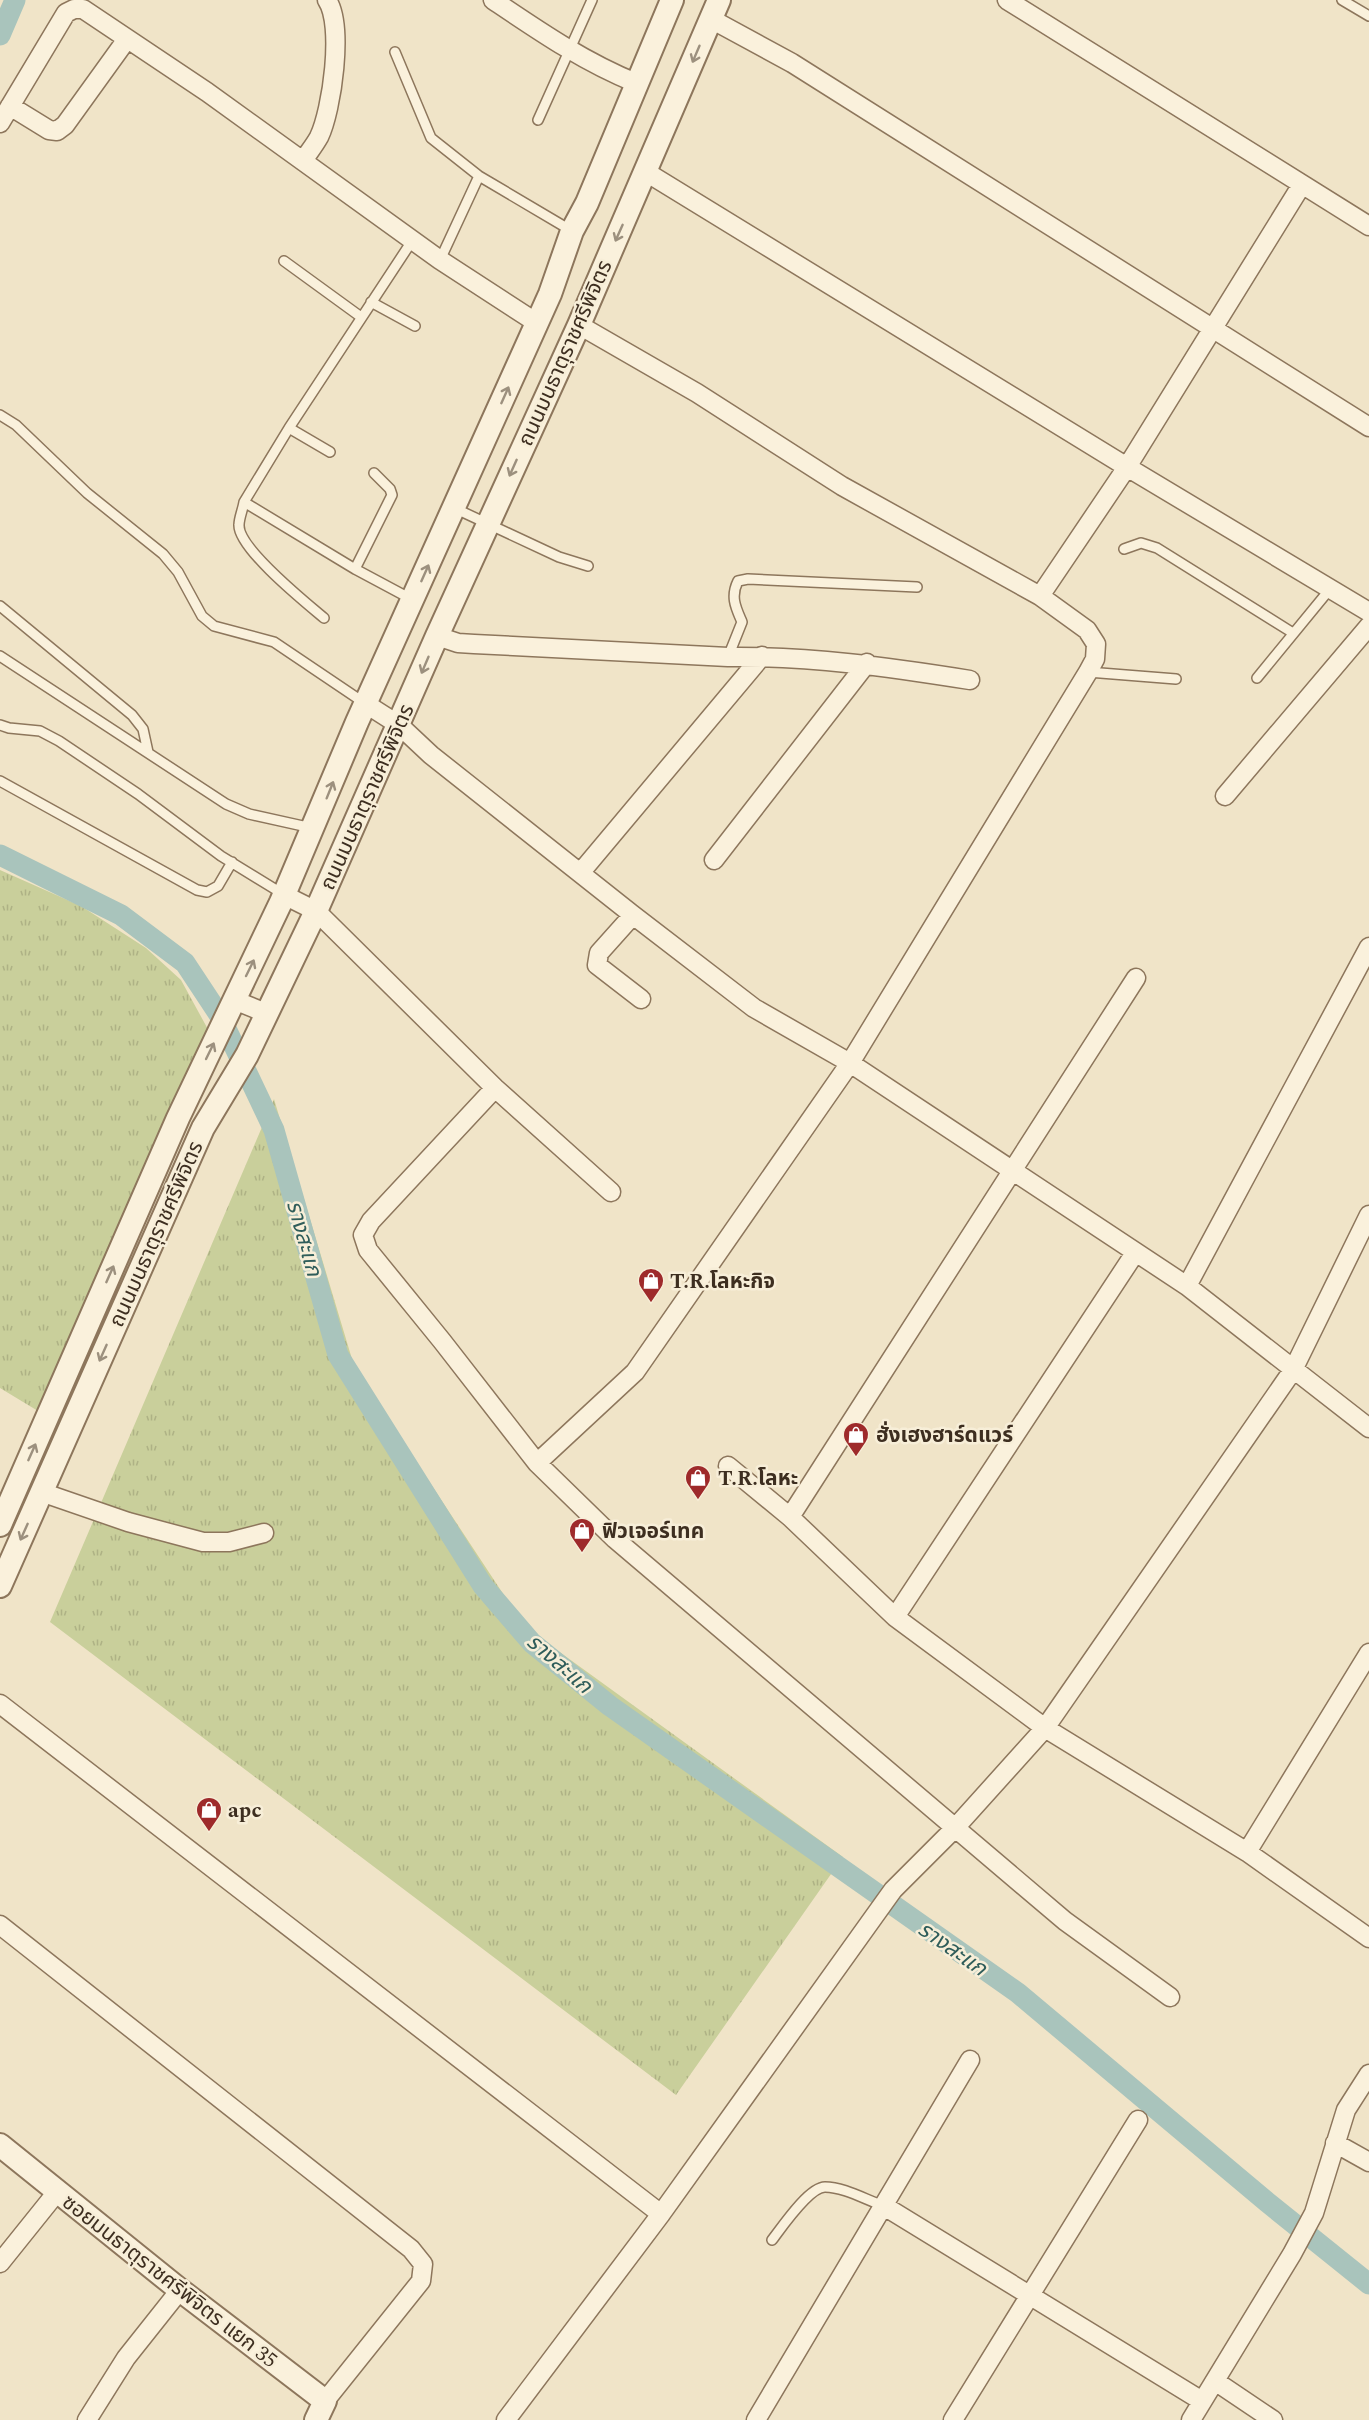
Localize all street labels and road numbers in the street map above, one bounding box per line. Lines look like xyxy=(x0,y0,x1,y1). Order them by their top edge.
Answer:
street label: ถนนมนธาตุราชศรีพิจิตร xyxy=(511,255,621,452)
street label: ถนนมนธาตุราชศรีพิจิตร xyxy=(313,699,423,896)
street label: ถนนมนธาตุราชศรีพิจิตร xyxy=(102,1136,212,1333)
street label: ซอยมนธาตุราชศรีพิจิตร แยก 35 xyxy=(55,2187,284,2376)

